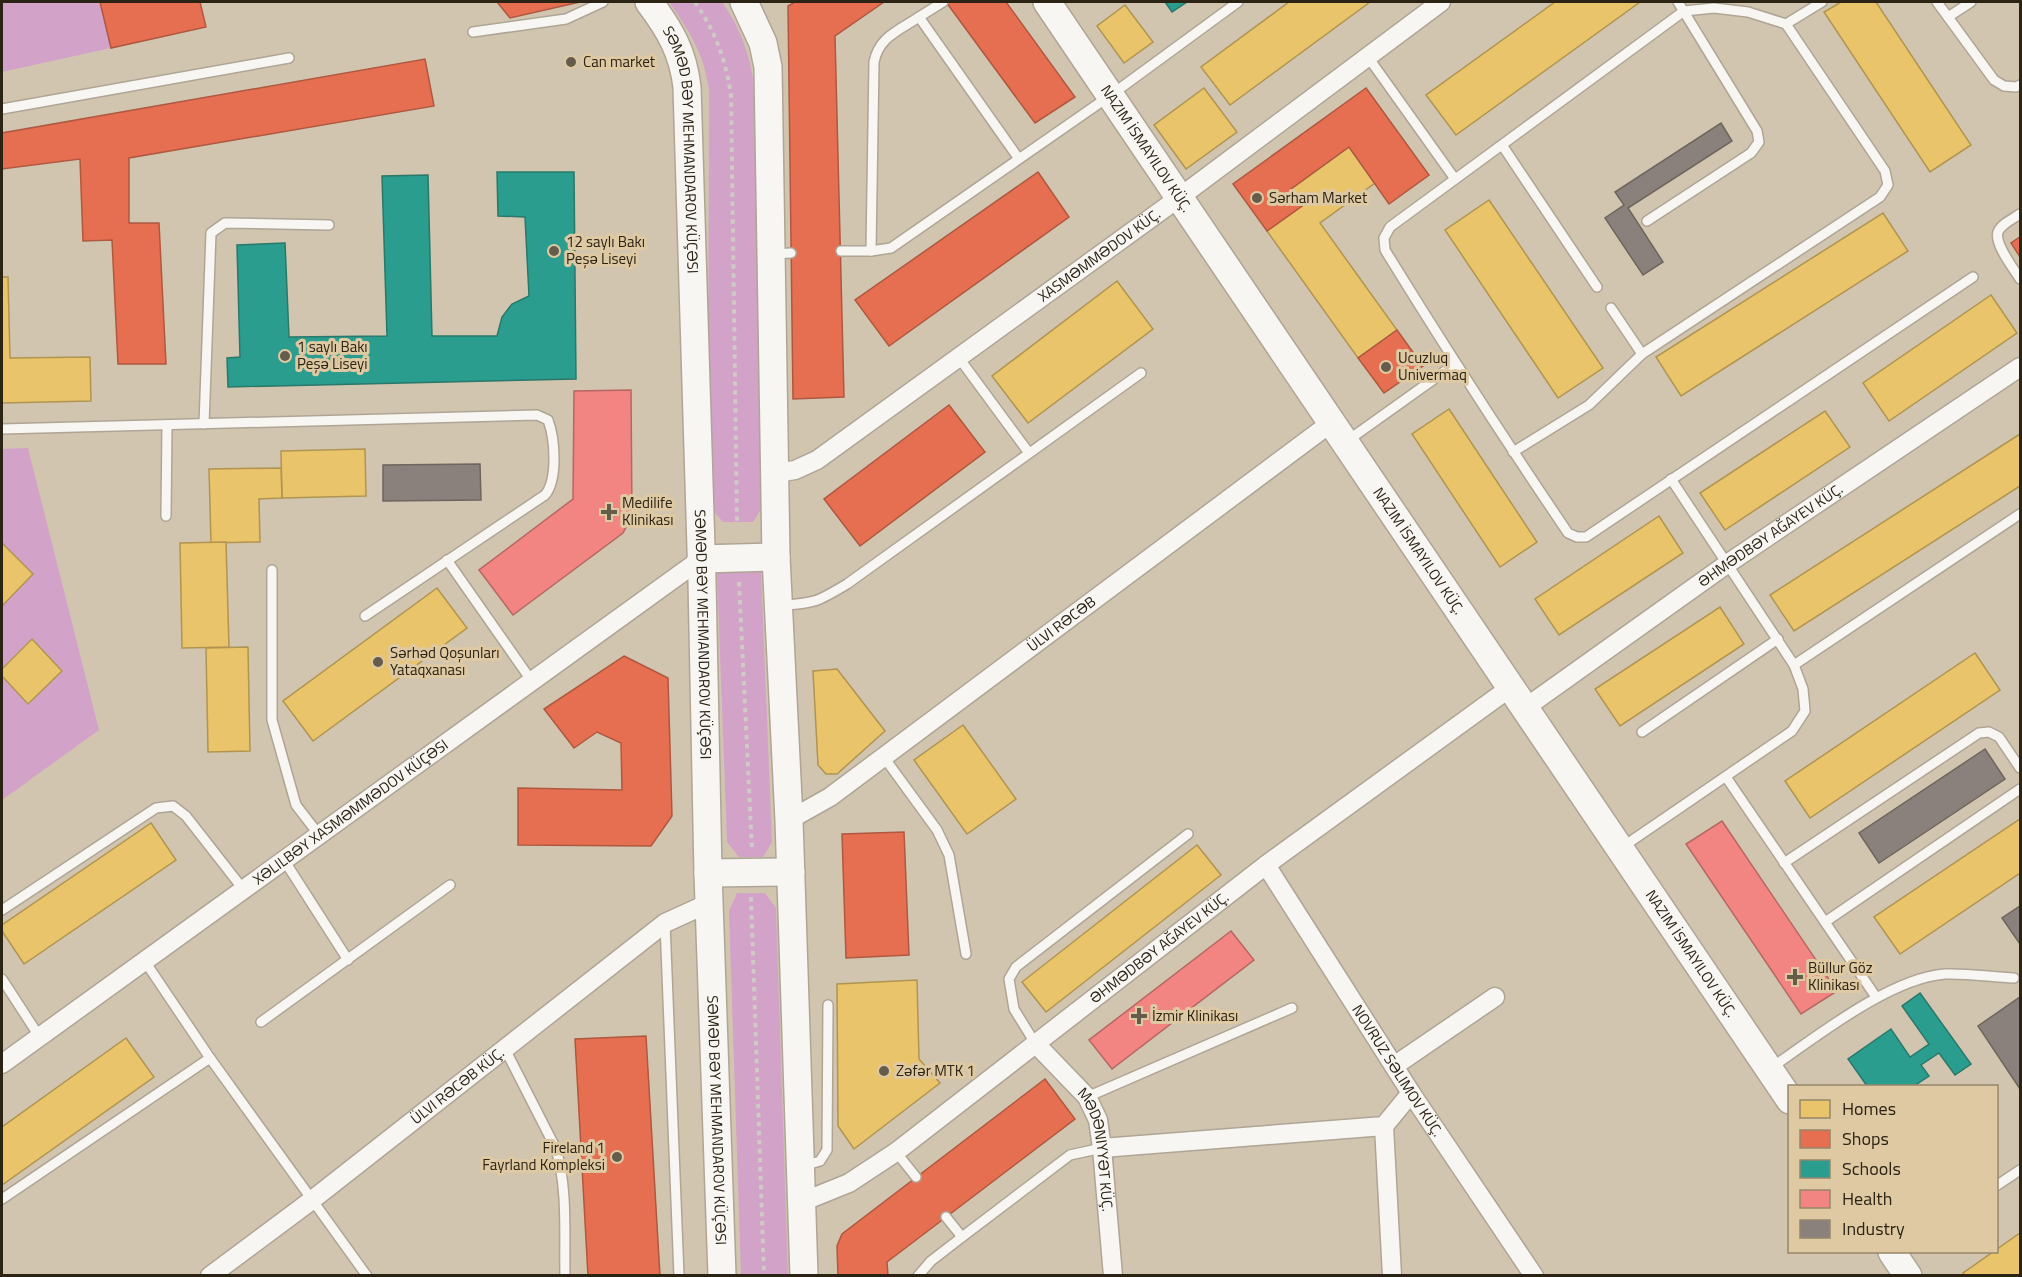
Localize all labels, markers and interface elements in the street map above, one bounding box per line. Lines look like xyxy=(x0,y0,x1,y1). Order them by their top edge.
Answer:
street label: SƏMƏD BƏY MEHMANDAROV KÜÇƏSI xyxy=(657,22,705,274)
place label: Can market xyxy=(583,50,656,73)
marker: Can market xyxy=(564,55,578,69)
street label: NAZIM İSMAYILOV KÜÇ. xyxy=(1095,80,1198,217)
place label: Sərham Market xyxy=(1269,186,1368,209)
marker: Sərham Market xyxy=(1250,191,1264,205)
street label: XASMƏMMƏDOV KÜÇ. xyxy=(1033,203,1165,307)
place label: 12 saylı Bakı Peşə Liseyi xyxy=(566,230,645,270)
marker: 12 saylı Bakı Peşə Liseyi xyxy=(547,244,561,258)
place label: 1 saylı Bakı Peşə Liseyi xyxy=(297,335,368,375)
place label: Ucuzluq Univermaq xyxy=(1398,346,1467,386)
marker: 1 saylı Bakı Peşə Liseyi xyxy=(278,349,292,363)
marker: Ucuzluq Univermaq xyxy=(1379,360,1393,374)
street label: ƏHMƏDBƏY AĞAYEV KÜÇ. xyxy=(1693,477,1847,593)
street label: NAZIM İSMAYILOV KÜÇ. xyxy=(1368,482,1470,619)
place label: Medilife Klinikası xyxy=(622,491,674,531)
marker: Medilife Klinikası xyxy=(600,503,618,521)
street label: SƏMƏD BƏY MEHMANDAROV KÜÇƏSI xyxy=(689,509,718,760)
street label: ÜLVI RƏCƏB xyxy=(1022,590,1101,657)
place label: Sərhəd Qoşunları Yataqxanası xyxy=(390,641,500,681)
marker: Sərhəd Qoşunları Yataqxanası xyxy=(371,655,385,669)
street label: XƏLILBƏY XASMƏMMƏDOV KÜÇƏSI xyxy=(248,733,453,890)
street label: NAZIM İSMAYILOV KÜÇ. xyxy=(1640,885,1743,1022)
street label: ƏHMƏDBƏY AĞAYEV KÜÇ. xyxy=(1084,886,1234,1009)
place label: Büllur Göz Klinikası xyxy=(1808,956,1873,996)
marker: Büllur Göz Klinikası xyxy=(1786,968,1804,986)
street label: SƏMƏD BƏY MEHMANDAROV KÜÇƏSI xyxy=(701,995,733,1245)
street label: NOVRUZ SƏLIMOV KÜÇ. xyxy=(1347,1000,1449,1141)
place label: İzmir Klinikası xyxy=(1152,1004,1238,1027)
marker: İzmir Klinikası xyxy=(1130,1007,1148,1025)
street label: ÜLVI RƏCƏB KÜÇ. xyxy=(405,1041,509,1130)
place label: Zəfər MTK 1 xyxy=(896,1059,975,1082)
marker: Zəfər MTK 1 xyxy=(877,1064,891,1078)
street label: MƏDƏNIYYƏT KÜÇ. xyxy=(1072,1082,1119,1212)
legend xyxy=(1788,1085,1998,1253)
text: Homes xyxy=(1842,1095,1896,1122)
text: Shops xyxy=(1842,1125,1889,1152)
place label: Fireland 1 Fayrland Kompleksi xyxy=(482,1136,605,1176)
marker: Fireland 1 Fayrland Kompleksi xyxy=(610,1150,624,1164)
text: Schools xyxy=(1842,1155,1901,1182)
text: Health xyxy=(1842,1185,1892,1212)
text: Industry xyxy=(1842,1215,1905,1242)

